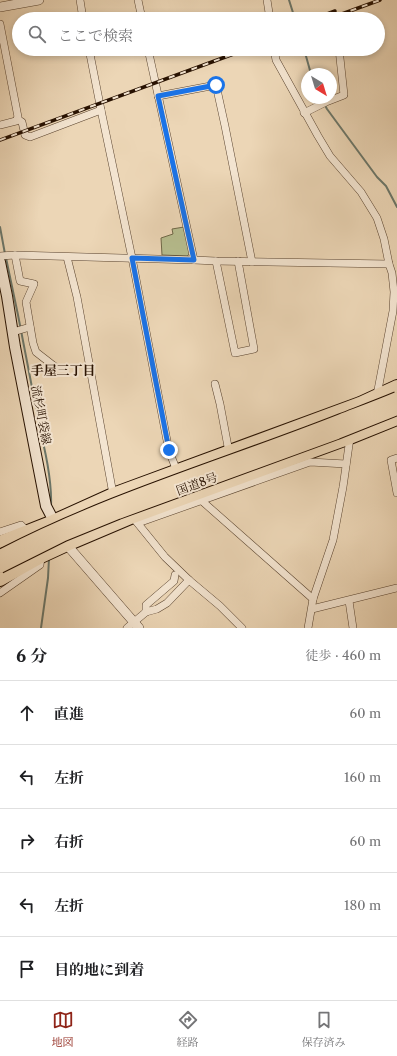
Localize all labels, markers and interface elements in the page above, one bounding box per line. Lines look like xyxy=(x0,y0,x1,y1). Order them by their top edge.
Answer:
search box xyxy=(12,12,385,56)
icon: search xyxy=(26,23,48,45)
text: ここで検索 xyxy=(58,26,133,45)
north arrow xyxy=(301,68,337,104)
route start xyxy=(207,76,225,94)
district label: 手屋三丁目 xyxy=(30,362,96,378)
street label: 流杉町袋線 xyxy=(28,384,55,446)
route end xyxy=(160,441,178,459)
street label: 国道8号 xyxy=(174,469,220,498)
text: 6 分 xyxy=(16,646,47,666)
text: 徒歩 · 460 m xyxy=(305,647,381,663)
icon: ahead xyxy=(16,702,38,724)
text: 直進 xyxy=(54,704,84,723)
text: 60 m xyxy=(350,705,381,721)
icon: left xyxy=(16,766,38,788)
text: 左折 xyxy=(54,768,84,787)
text: 160 m xyxy=(344,769,381,785)
icon: right xyxy=(16,830,38,852)
text: 右折 xyxy=(54,832,84,851)
text: 60 m xyxy=(350,833,381,849)
icon: left xyxy=(16,894,38,916)
text: 左折 xyxy=(54,896,84,915)
text: 180 m xyxy=(344,897,381,913)
icon: arrive xyxy=(16,958,38,980)
text: 目的地に到着 xyxy=(54,960,144,979)
tab: 地図 xyxy=(52,1009,74,1049)
tab: 経路 xyxy=(177,1009,199,1049)
tab: 保存済み xyxy=(302,1009,346,1049)

